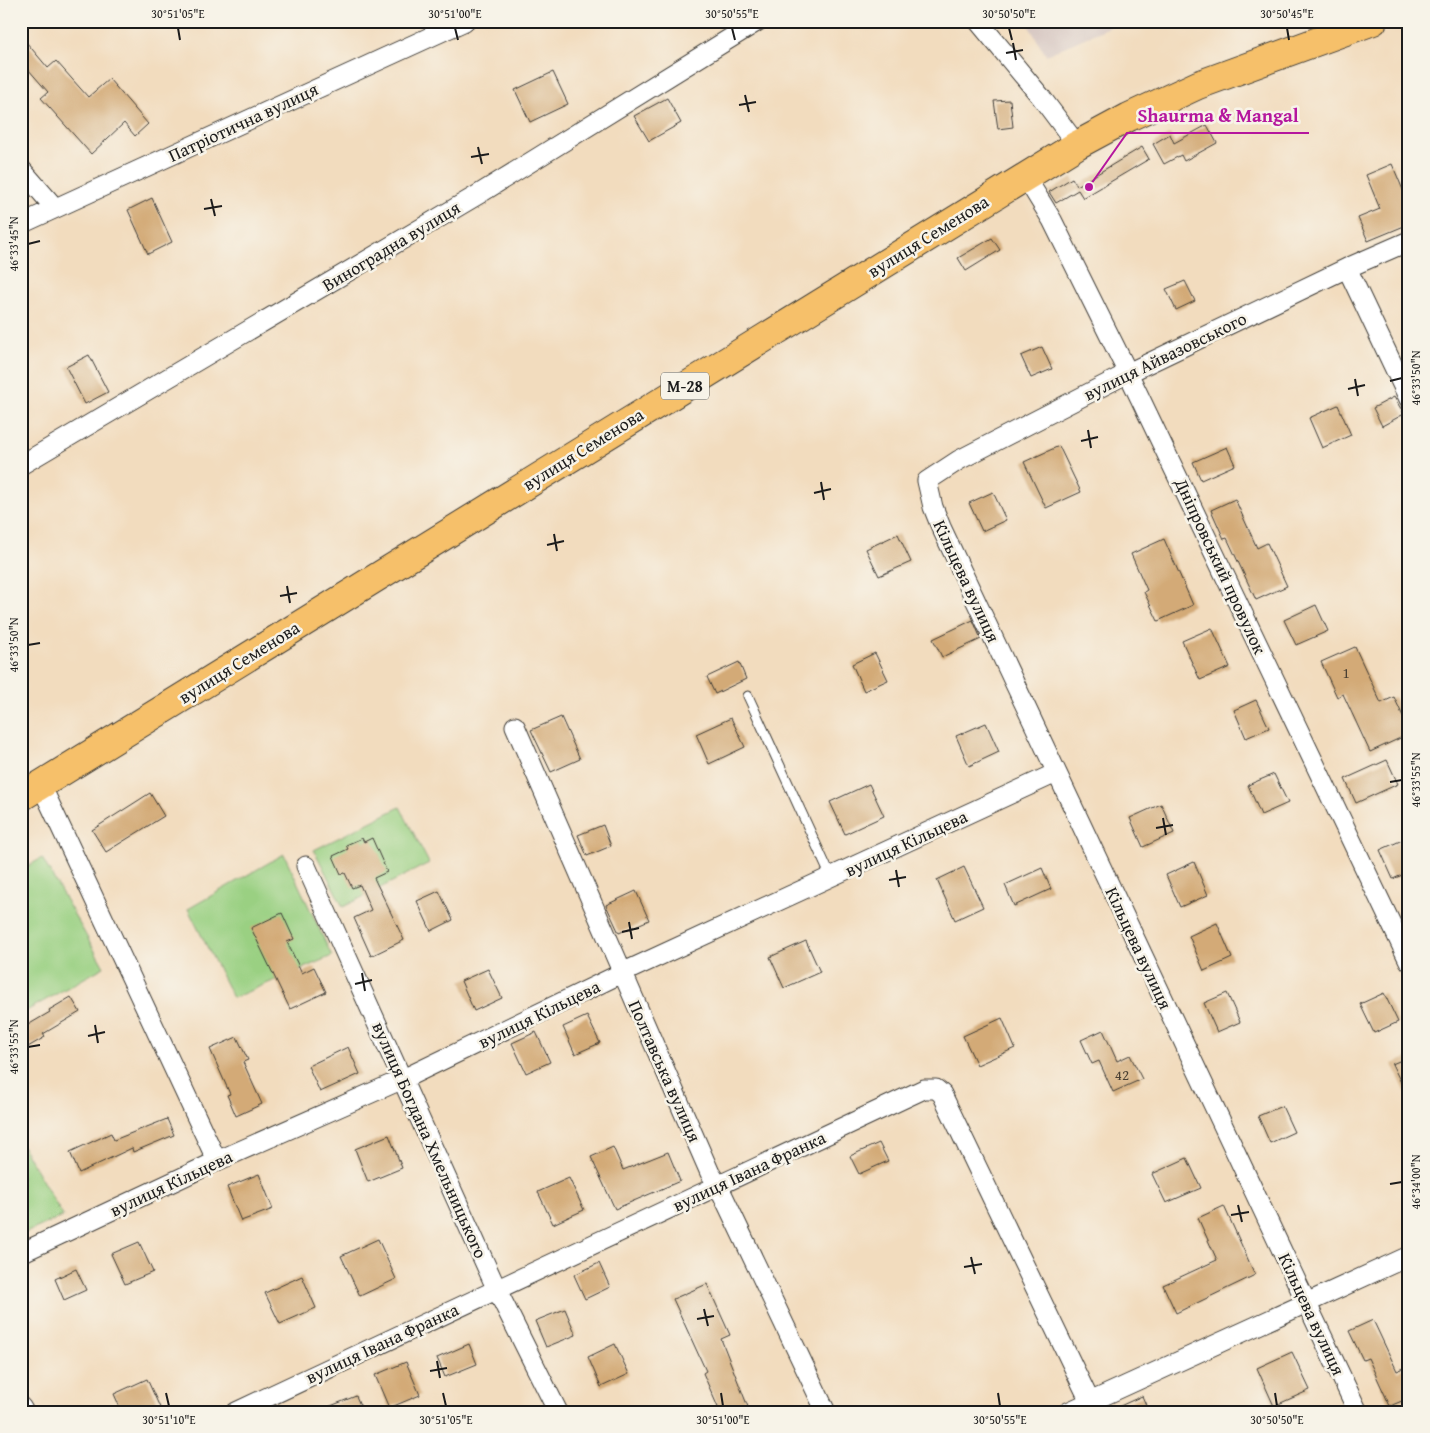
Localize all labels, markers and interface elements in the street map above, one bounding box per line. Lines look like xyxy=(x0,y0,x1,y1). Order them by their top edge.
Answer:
text: 30°51'05"E xyxy=(151,5,205,22)
text: 30°51'00"E xyxy=(428,5,482,22)
text: 30°50'55"E xyxy=(705,5,759,22)
text: 30°50'50"E xyxy=(982,5,1036,22)
text: 30°50'45"E xyxy=(1260,5,1314,22)
street label: Патріотична вулиця xyxy=(164,75,322,169)
callout: Shaurma & Mangal xyxy=(1127,99,1309,133)
text: Shaurma & Mangal xyxy=(1137,101,1299,129)
street label: вулиця Семенова xyxy=(862,188,994,284)
street label: Виноградна вулиця xyxy=(317,194,465,298)
text: 46°33'45"N xyxy=(5,216,22,272)
street label: вулиця Айвазовського xyxy=(1079,305,1251,407)
text: 46°33'50"N xyxy=(1407,350,1424,406)
road number: М-28 xyxy=(661,372,709,400)
street label: вулиця Семенова xyxy=(517,401,649,497)
street label: Дніпровський провулок xyxy=(1168,473,1274,659)
street label: Кільцева вулиця xyxy=(927,515,1007,647)
street label: вулиця Семенова xyxy=(173,614,305,710)
text: 46°33'50"N xyxy=(5,617,22,673)
house number: 1 xyxy=(1342,662,1350,683)
text: 46°33'55"N xyxy=(1407,752,1424,808)
street label: вулиця Кільцева xyxy=(840,803,972,883)
street label: Кільцева вулиця xyxy=(1099,882,1179,1014)
street label: вулиця Кільцева xyxy=(474,973,605,1055)
street label: Полтавська вулиця xyxy=(622,996,708,1146)
street label: вулиця Богдана Хмельницького xyxy=(366,1017,494,1263)
text: 46°33'55"N xyxy=(5,1019,22,1075)
house number: 42 xyxy=(1115,1064,1129,1085)
street label: вулиця Івана Франка xyxy=(668,1123,830,1218)
street label: вулиця Кільцева xyxy=(105,1143,237,1223)
text: 46°34'00"N xyxy=(1407,1154,1424,1210)
street label: Кільцева вулиця xyxy=(1272,1248,1352,1380)
street label: вулиця Івана Франка xyxy=(301,1295,463,1390)
text: 30°51'10"E xyxy=(142,1411,196,1428)
text: 30°51'05"E xyxy=(419,1411,473,1428)
text: 30°51'00"E xyxy=(696,1411,750,1428)
text: 30°50'55"E xyxy=(973,1411,1027,1428)
text: 30°50'50"E xyxy=(1250,1411,1304,1428)

